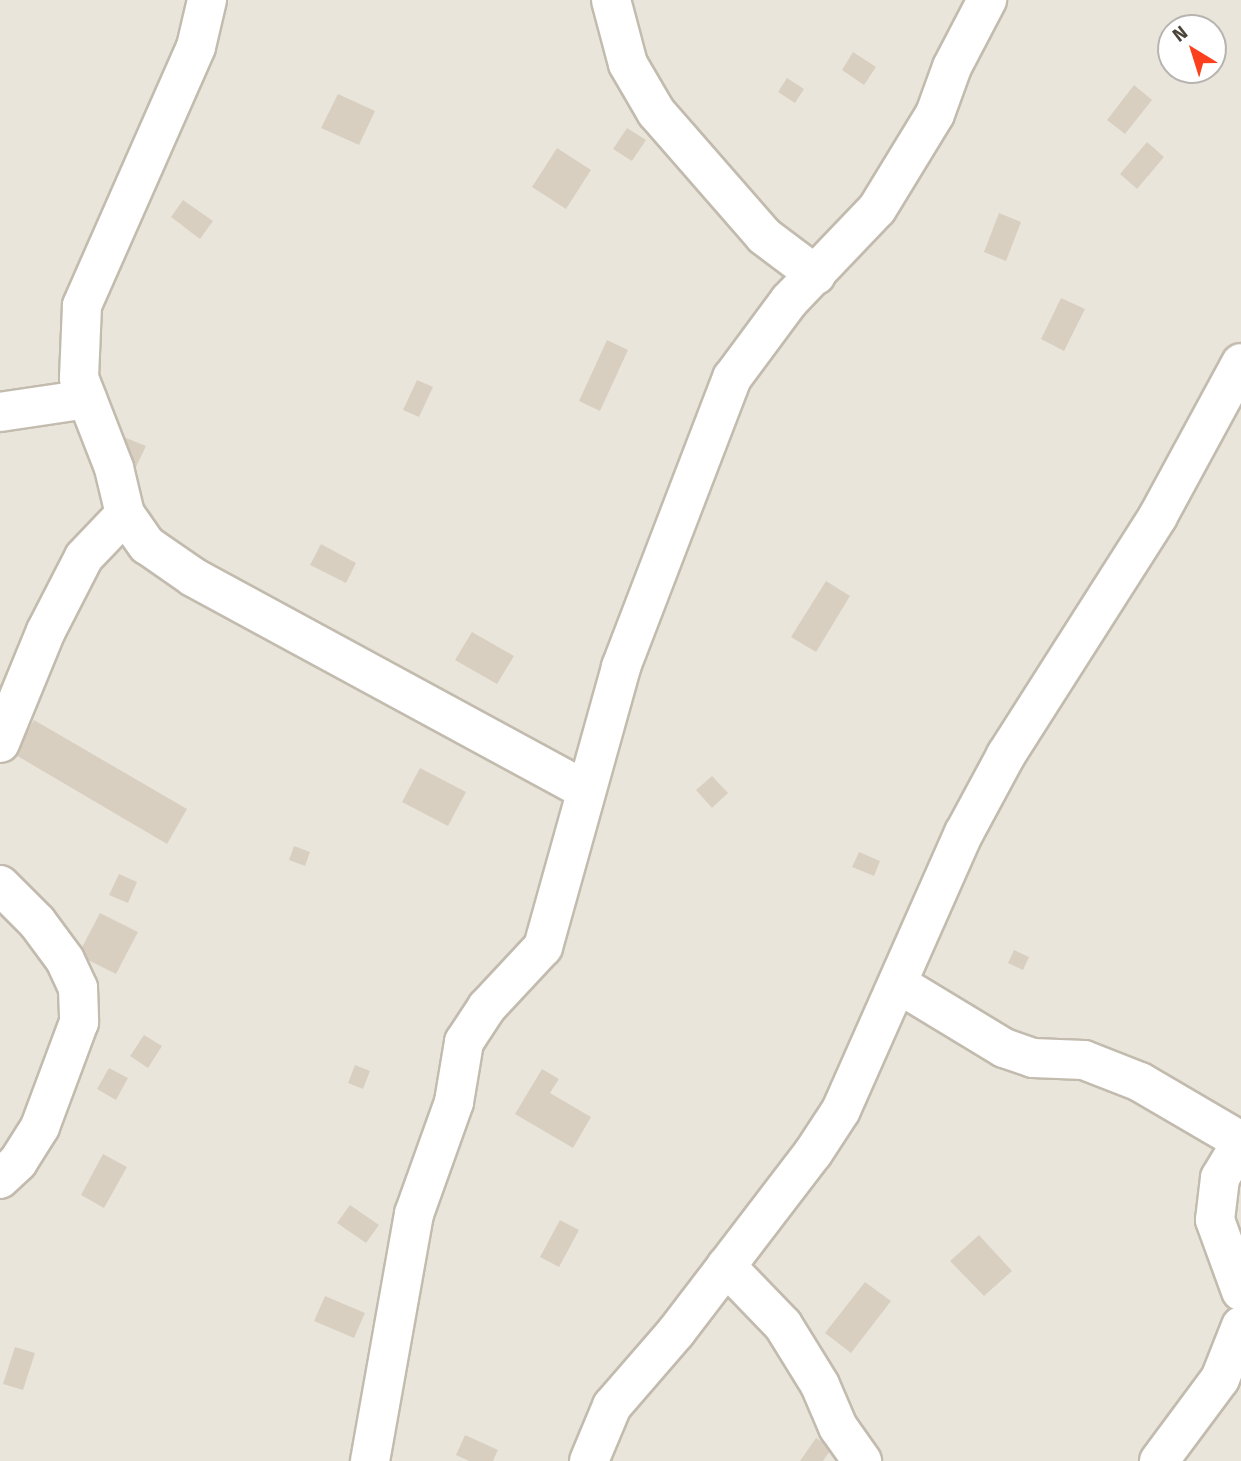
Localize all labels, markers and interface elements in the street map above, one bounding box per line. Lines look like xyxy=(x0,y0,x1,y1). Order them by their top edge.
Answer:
north arrow xyxy=(1157,14,1227,84)
text: N xyxy=(1168,21,1192,47)

